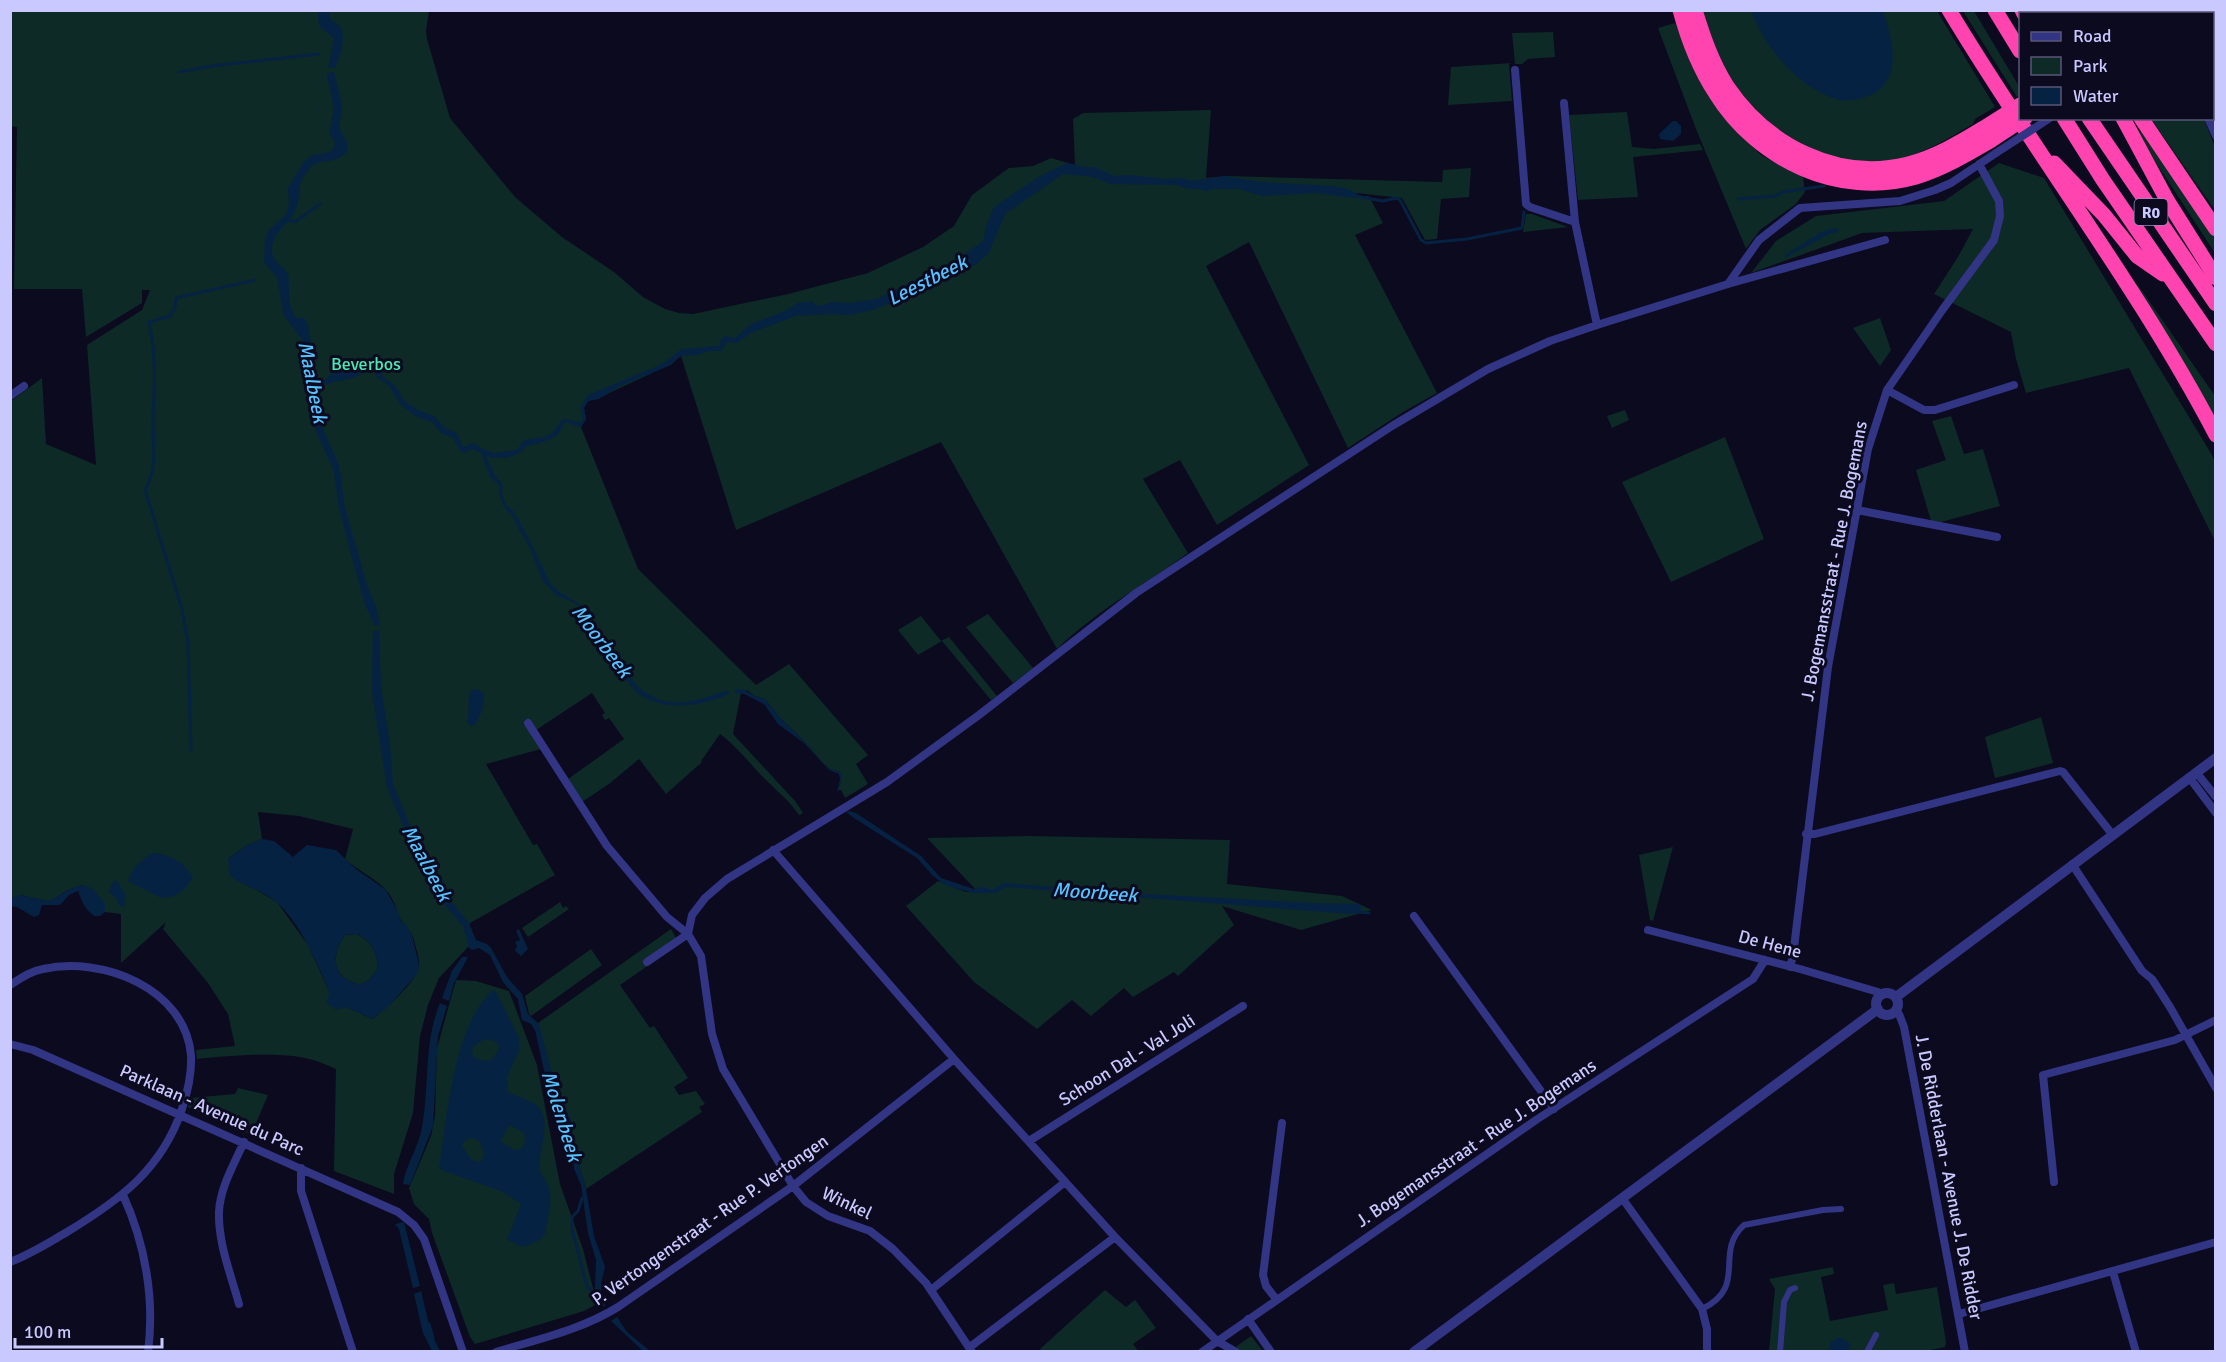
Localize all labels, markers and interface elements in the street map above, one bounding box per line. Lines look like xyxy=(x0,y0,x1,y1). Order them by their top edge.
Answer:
legend xyxy=(2019,12,2214,120)
text: Road xyxy=(2073,25,2112,47)
text: Park xyxy=(2073,55,2108,77)
text: Water xyxy=(2073,85,2119,107)
road number: R0 xyxy=(2134,199,2168,225)
water label: Leestbeek xyxy=(883,249,973,311)
water label: Maalbeek xyxy=(292,339,333,427)
park label: Beverbos xyxy=(331,353,401,375)
street label: J. Bogemansstraat - Rue J. Bogemans xyxy=(1796,419,1872,703)
water label: Moorbeek xyxy=(566,600,638,684)
water label: Maalbeek xyxy=(396,821,458,907)
water label: Moorbeek xyxy=(1052,877,1140,908)
street label: De Hene xyxy=(1736,925,1804,963)
street label: Schoon Dal - Val Joli xyxy=(1055,1009,1199,1111)
street label: J. De Ridderlaan - Avenue J. De Ridder xyxy=(1910,1032,1988,1322)
street label: J. Bogemansstraat - Rue J. Bogemans xyxy=(1352,1054,1600,1232)
street label: Parklaan - Avenue du Parc xyxy=(117,1059,307,1161)
water label: Molenbeek xyxy=(536,1068,588,1167)
street label: P. Vertongenstraat - Rue P. Vertongen xyxy=(588,1130,832,1310)
street label: Winkel xyxy=(818,1182,876,1224)
scale bar xyxy=(15,1311,162,1349)
text: 100 m xyxy=(24,1321,71,1343)

